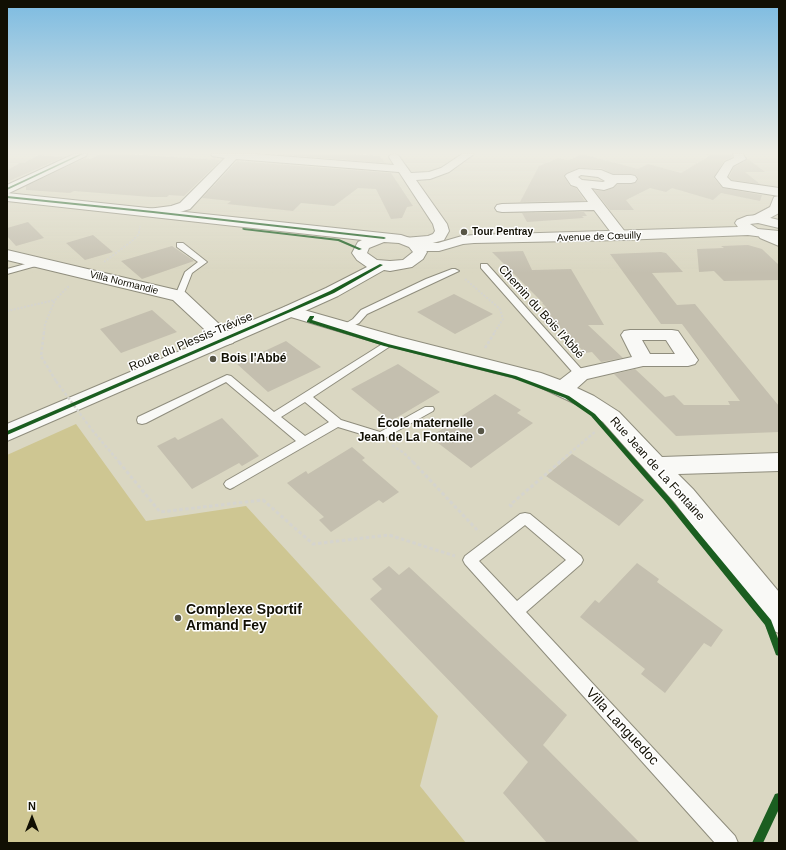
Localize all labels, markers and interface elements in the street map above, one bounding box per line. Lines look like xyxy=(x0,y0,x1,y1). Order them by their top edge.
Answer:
place label: Tour Pentray xyxy=(472,226,533,238)
marker: Tour Pentray xyxy=(459,227,469,237)
street label: Avenue de Cœuilly xyxy=(557,230,641,244)
street label: Chemin du Bois l'Abbé xyxy=(495,262,587,362)
street label: Villa Normandie xyxy=(88,269,160,297)
street label: Route du Plessis-Trévise xyxy=(127,309,255,375)
place label: Bois l'Abbé xyxy=(221,352,287,366)
marker: Bois l'Abbé xyxy=(208,354,218,364)
street label: Rue Jean de La Fontaine xyxy=(607,414,707,524)
place label: École maternelle Jean de La Fontaine xyxy=(358,417,473,445)
marker: École maternelle Jean de La Fontaine xyxy=(476,426,486,436)
place label: Complexe Sportif Armand Fey xyxy=(186,602,302,634)
marker: Complexe Sportif Armand Fey xyxy=(173,613,183,623)
street label: Villa Languedoc xyxy=(582,685,662,769)
north arrow xyxy=(12,798,52,838)
text: N xyxy=(28,800,36,812)

